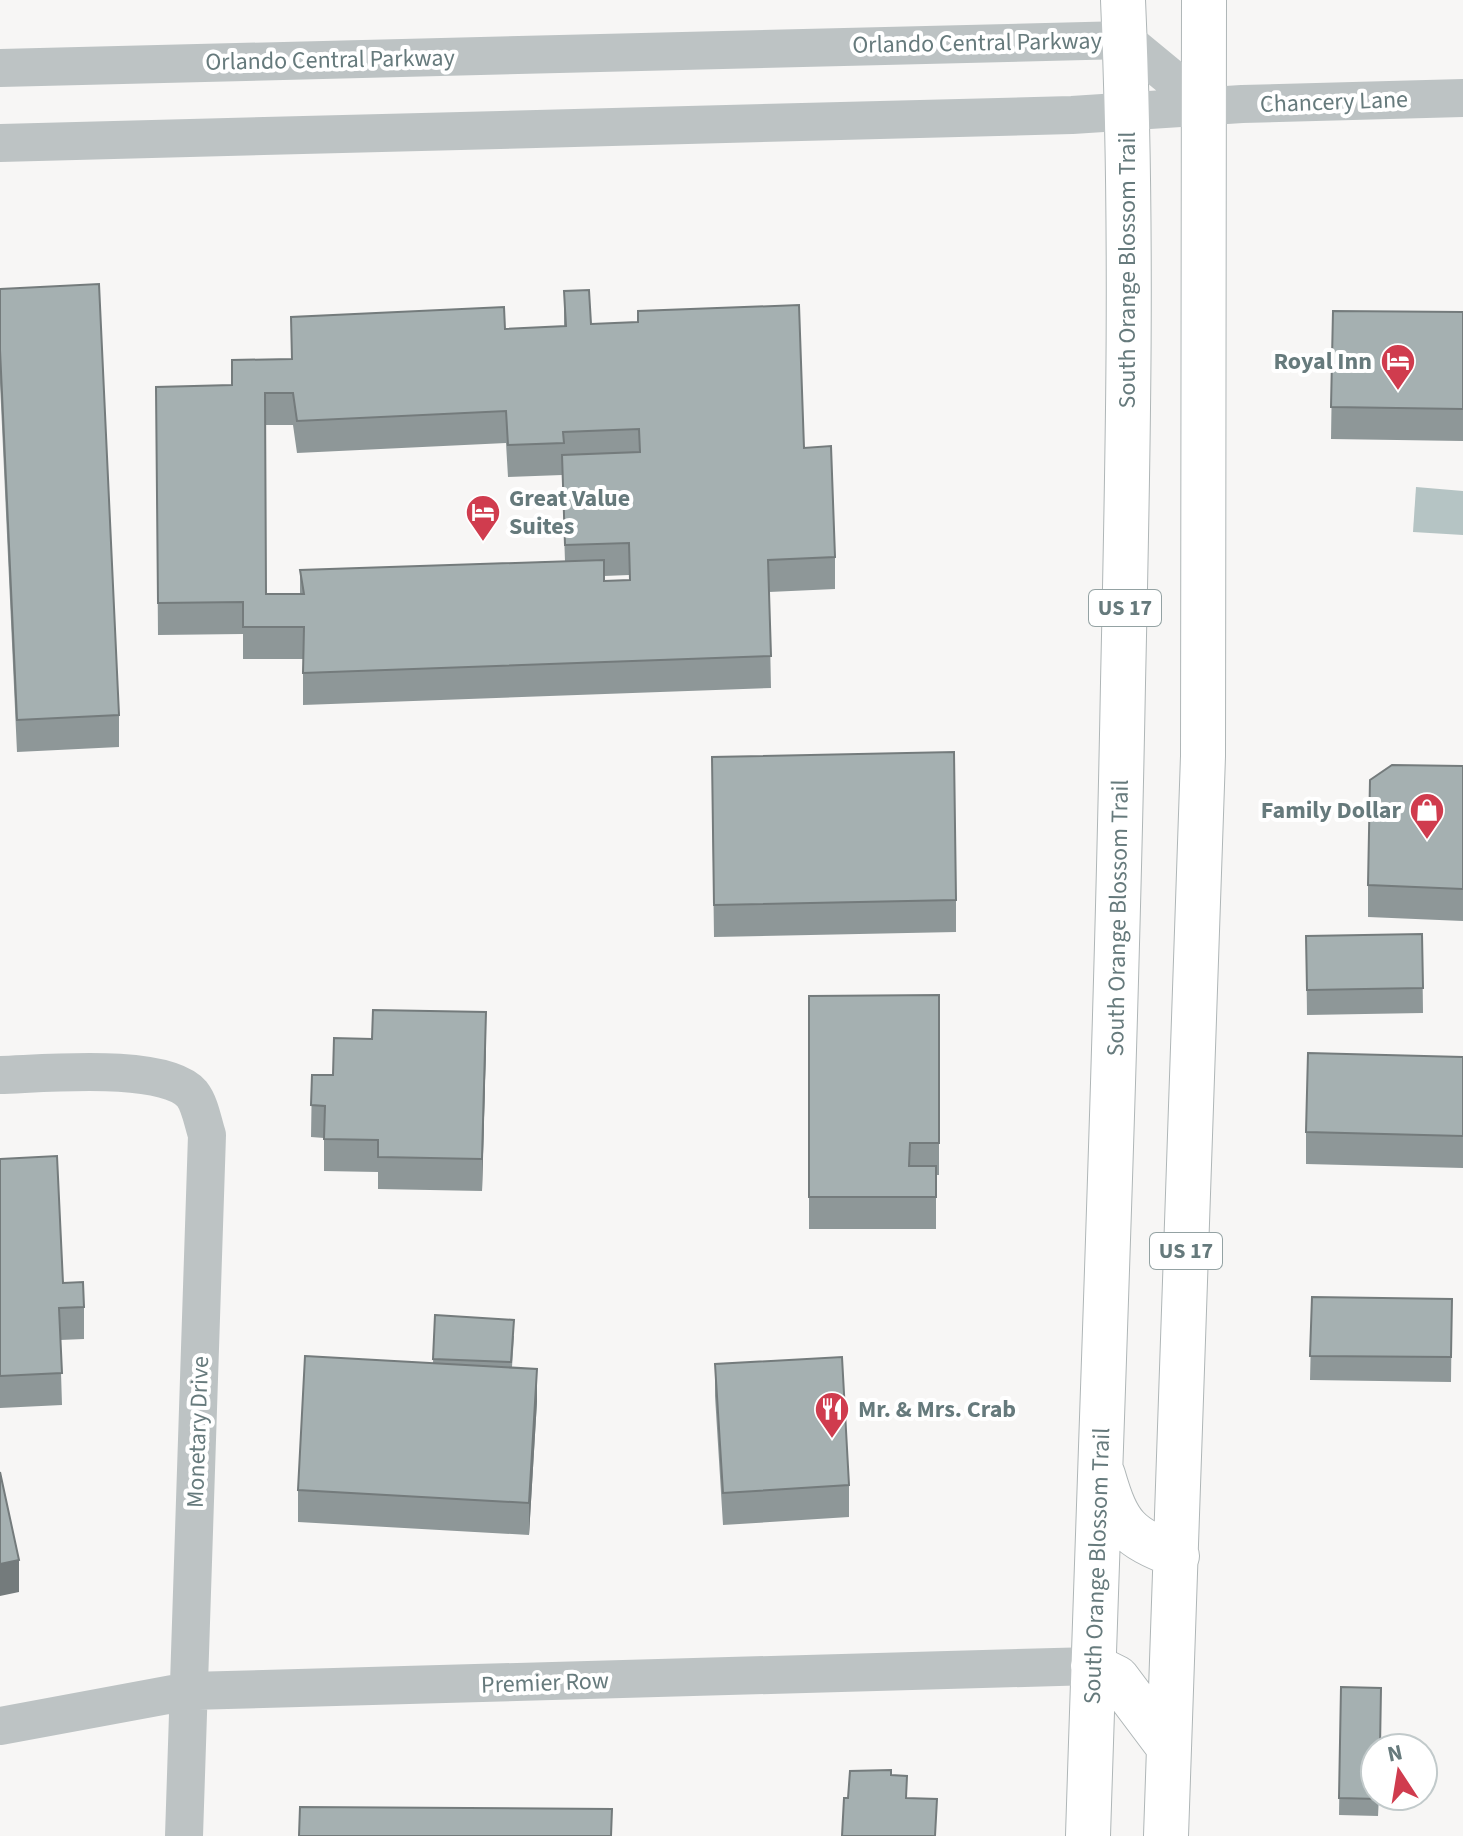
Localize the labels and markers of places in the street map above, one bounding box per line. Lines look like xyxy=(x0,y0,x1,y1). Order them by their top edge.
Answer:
hotel icon: Royal Inn xyxy=(1379,342,1417,392)
place label: Royal Inn xyxy=(1273,344,1372,379)
place label: Great Value Suites xyxy=(509,481,630,544)
hotel icon: Great Value Suites xyxy=(464,493,502,543)
shop icon: Family Dollar xyxy=(1408,791,1446,841)
place label: Family Dollar xyxy=(1261,793,1401,828)
restaurant icon: Mr. & Mrs. Crab xyxy=(813,1390,851,1440)
place label: Mr. & Mrs. Crab xyxy=(858,1392,1016,1427)

